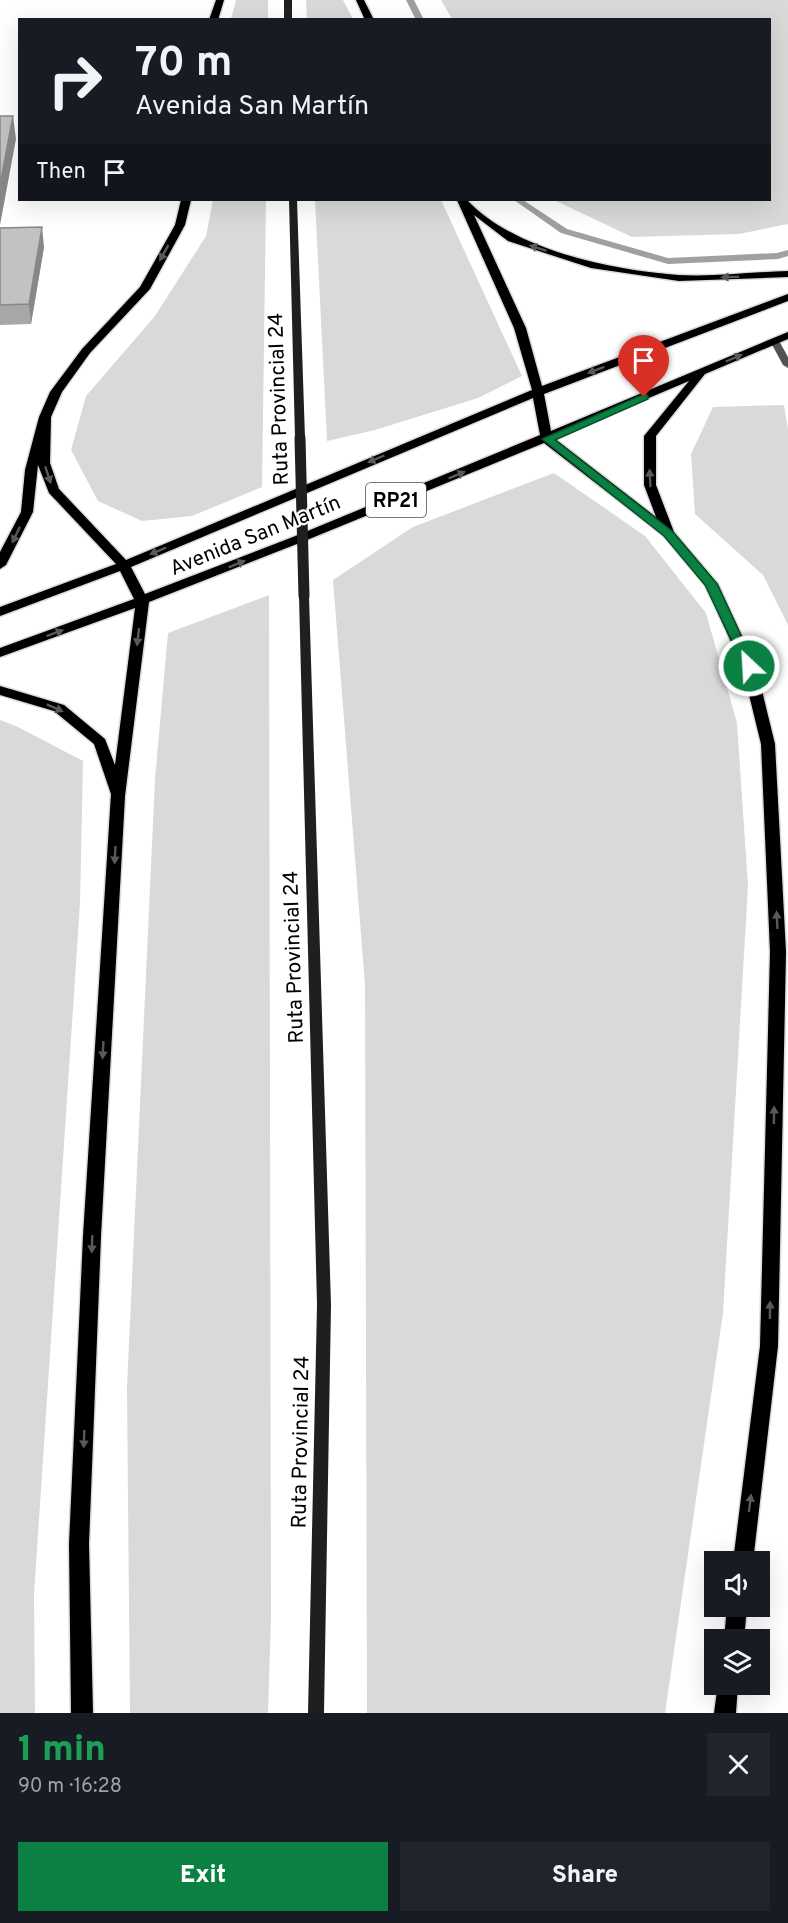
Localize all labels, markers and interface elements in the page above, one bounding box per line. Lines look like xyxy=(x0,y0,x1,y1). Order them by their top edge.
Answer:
text: 70 m xyxy=(135,38,233,91)
icon: right xyxy=(36,42,114,120)
text: Avenida San Martín xyxy=(135,90,369,124)
icon: arrive xyxy=(98,156,131,189)
text: Then xyxy=(36,159,86,186)
one-way arrow xyxy=(529,243,547,252)
one-way arrow xyxy=(159,245,169,262)
one-way arrow xyxy=(720,273,739,282)
street label: Ruta Provincial 24 xyxy=(263,312,296,486)
pin xyxy=(618,335,669,397)
icon: arrive xyxy=(627,344,660,377)
one-way arrow xyxy=(725,354,742,363)
one-way arrow xyxy=(587,366,605,375)
one-way arrow xyxy=(367,454,385,464)
one-way arrow xyxy=(44,466,54,484)
one-way arrow xyxy=(646,468,655,487)
one-way arrow xyxy=(448,470,466,479)
road number: RP21 xyxy=(366,483,426,517)
street label: Avenida San Martín xyxy=(166,490,345,583)
one-way arrow xyxy=(12,526,21,543)
one-way arrow xyxy=(148,546,166,556)
one-way arrow xyxy=(229,559,247,569)
one-way arrow xyxy=(133,627,143,646)
one-way arrow xyxy=(46,628,64,638)
position arrow xyxy=(717,634,781,698)
one-way arrow xyxy=(47,703,65,713)
one-way arrow xyxy=(110,845,119,864)
street label: Ruta Provincial 24 xyxy=(278,870,311,1044)
one-way arrow xyxy=(772,910,781,929)
one-way arrow xyxy=(99,1040,108,1059)
one-way arrow xyxy=(770,1105,779,1124)
one-way arrow xyxy=(87,1235,97,1254)
one-way arrow xyxy=(765,1300,775,1319)
street label: Ruta Provincial 24 xyxy=(286,1355,317,1529)
one-way arrow xyxy=(79,1430,88,1449)
one-way arrow xyxy=(745,1494,755,1513)
map controls xyxy=(704,1551,770,1695)
button: sound xyxy=(704,1551,770,1617)
button: layers xyxy=(704,1629,770,1695)
text: 1 min xyxy=(18,1728,106,1774)
button: close xyxy=(707,1733,770,1796)
text: 90 m · 16:28 xyxy=(18,1774,122,1800)
button: Exit xyxy=(18,1842,388,1911)
button: Share xyxy=(400,1842,770,1911)

